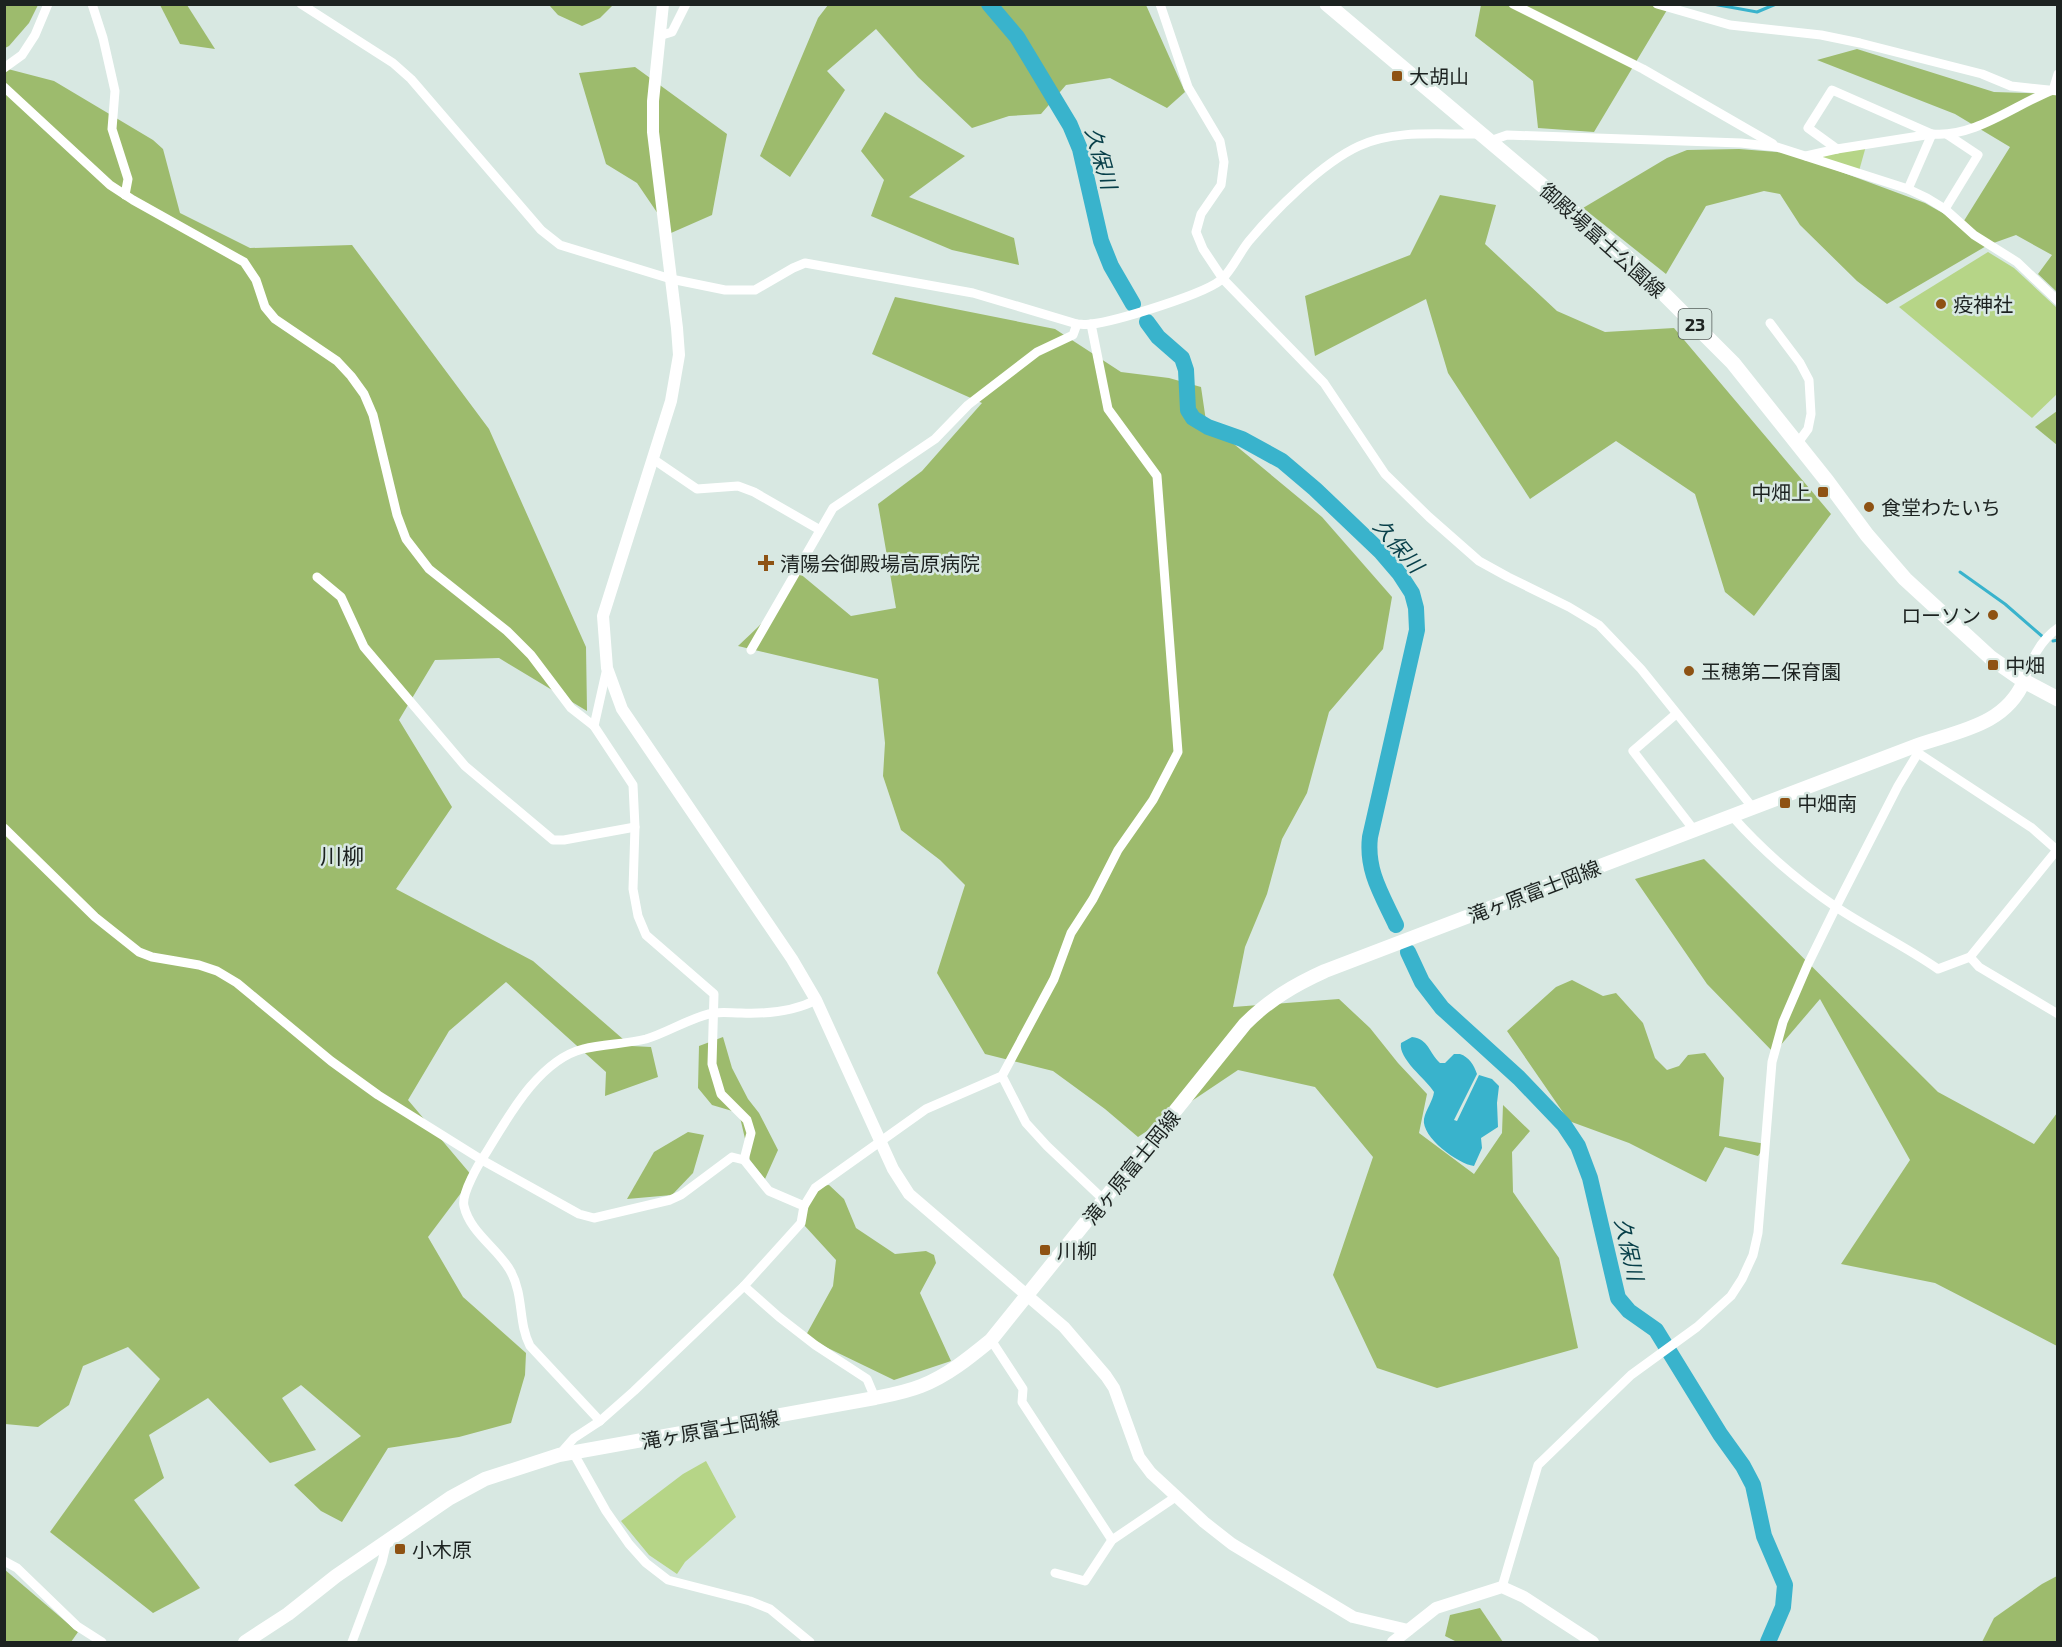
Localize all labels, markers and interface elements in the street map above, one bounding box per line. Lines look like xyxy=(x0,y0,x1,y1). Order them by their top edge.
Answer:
place label: 大胡山 xyxy=(1409,64,1469,88)
marker: 大胡山 xyxy=(1390,69,1404,83)
water label: 久保川 xyxy=(1081,124,1123,194)
street label: 御殿場富士公園線 xyxy=(1536,178,1670,302)
place label: 疫神社 xyxy=(1953,292,2013,316)
marker: 疫神社 xyxy=(1934,297,1948,311)
road number: 23 xyxy=(1678,309,1712,339)
place label: 中畑上 xyxy=(1751,480,1811,504)
marker: 中畑上 xyxy=(1816,485,1830,499)
place label: 食堂わたいち xyxy=(1881,495,2001,519)
marker: 食堂わたいち xyxy=(1862,500,1876,514)
water label: 久保川 xyxy=(1369,513,1430,578)
place label: 清陽会御殿場高原病院 xyxy=(780,551,980,575)
marker: 清陽会御殿場高原病院 xyxy=(757,554,775,572)
place label: ローソン xyxy=(1901,603,1981,627)
marker: ローソン xyxy=(1986,608,2000,622)
place label: 中畑 xyxy=(2005,653,2045,677)
marker: 中畑 xyxy=(1986,658,2000,672)
place label: 玉穂第二保育園 xyxy=(1701,659,1841,683)
marker: 玉穂第二保育園 xyxy=(1682,664,1696,678)
place label: 中畑南 xyxy=(1797,791,1857,815)
marker: 中畑南 xyxy=(1778,796,1792,810)
district label: 川柳 xyxy=(320,842,364,868)
street label: 滝ヶ原富士岡線 xyxy=(1464,855,1604,927)
street label: 滝ヶ原富士岡線 xyxy=(1078,1105,1184,1229)
water label: 久保川 xyxy=(1611,1215,1650,1284)
place label: 川柳 xyxy=(1057,1238,1097,1262)
marker: 川柳 xyxy=(1038,1243,1052,1257)
street label: 滝ヶ原富士岡線 xyxy=(639,1405,781,1453)
place label: 小木原 xyxy=(412,1537,472,1561)
marker: 小木原 xyxy=(393,1542,407,1556)

